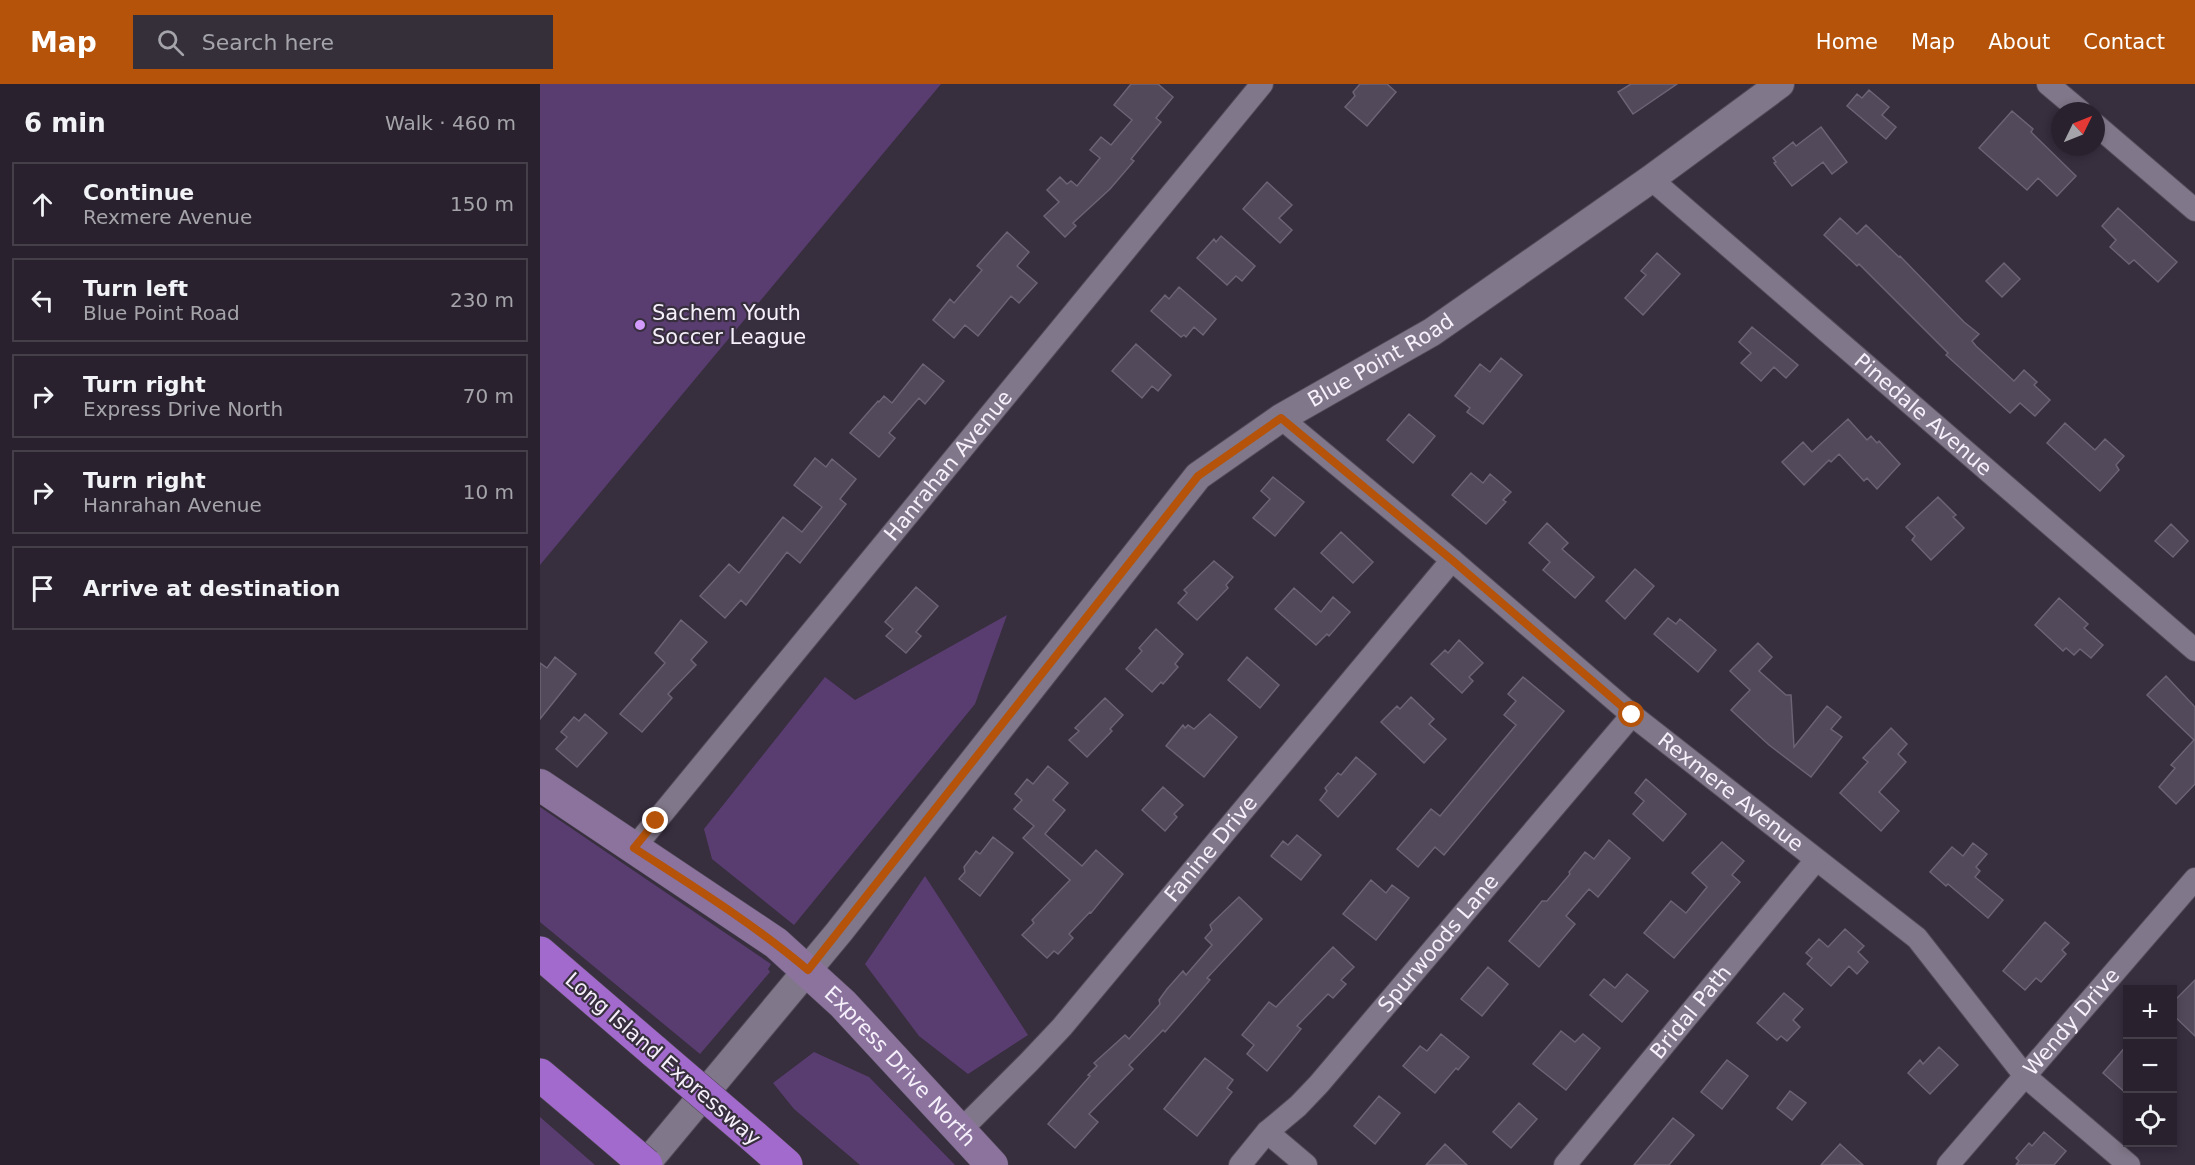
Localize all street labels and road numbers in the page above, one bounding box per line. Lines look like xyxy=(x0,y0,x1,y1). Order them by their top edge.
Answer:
street label: Blue Point Road xyxy=(1304,309,1458,412)
street label: Pinedale Avenue xyxy=(1850,349,1997,481)
street label: Hanrahan Avenue xyxy=(879,385,1017,546)
street label: Rexmere Avenue xyxy=(1653,728,1808,856)
street label: Fanine Drive xyxy=(1160,791,1262,907)
street label: Spurwoods Lane xyxy=(1373,869,1504,1017)
street label: Bridal Path xyxy=(1645,961,1736,1064)
street label: Wendy Drive xyxy=(2019,963,2124,1081)
street label: Long Island Expressway xyxy=(560,968,766,1150)
street label: Express Drive North xyxy=(820,981,981,1151)

